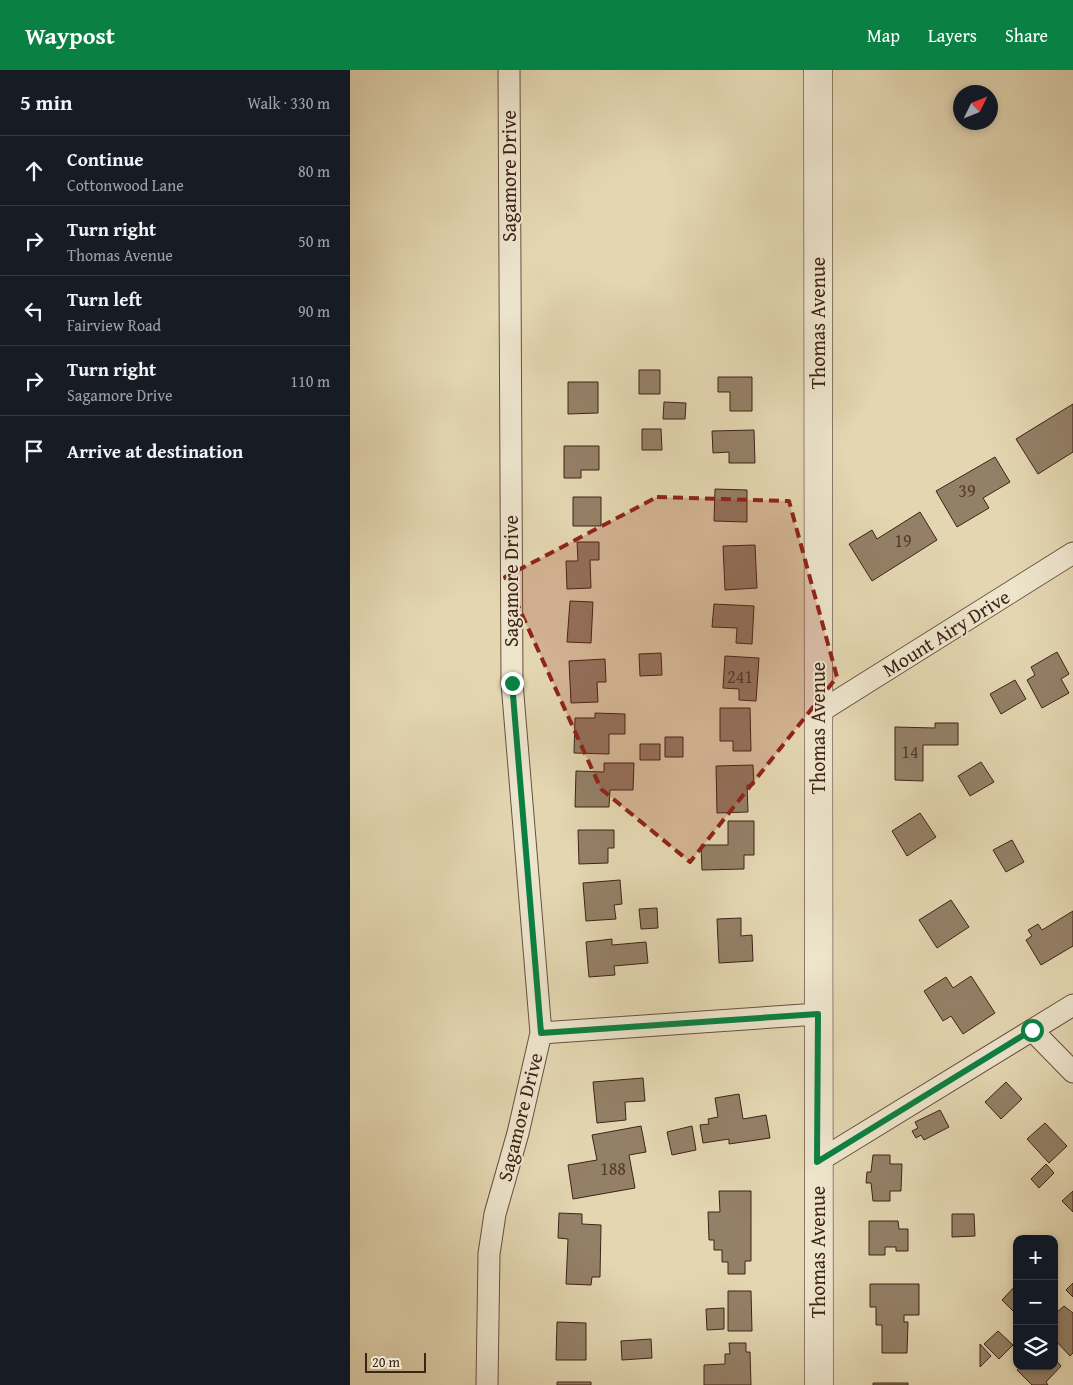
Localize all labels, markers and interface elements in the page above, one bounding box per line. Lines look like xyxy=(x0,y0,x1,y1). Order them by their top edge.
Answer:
text: Waypost xyxy=(25,18,115,53)
text: Map xyxy=(867,22,900,49)
text: Layers xyxy=(928,22,977,49)
text: Share xyxy=(1005,22,1048,49)
north arrow xyxy=(953,85,998,130)
text: 5 min xyxy=(20,87,72,118)
text: Walk · 330 m xyxy=(247,91,330,115)
street label: Sagamore Drive xyxy=(494,110,523,242)
text: Continue xyxy=(67,145,144,173)
icon: ahead xyxy=(20,157,48,185)
text: 80 m xyxy=(298,159,330,183)
text: Cottonwood Lane xyxy=(67,173,184,197)
text: Turn right xyxy=(67,215,156,243)
icon: right xyxy=(20,227,48,255)
text: 50 m xyxy=(298,229,330,253)
text: Thomas Avenue xyxy=(67,243,173,267)
street label: Thomas Avenue xyxy=(803,257,832,389)
text: Turn left xyxy=(67,285,142,313)
icon: left xyxy=(20,297,48,325)
text: 90 m xyxy=(298,299,330,323)
text: Fairview Road xyxy=(67,313,161,337)
text: Turn right xyxy=(67,355,156,383)
icon: right xyxy=(20,367,48,395)
text: 110 m xyxy=(290,369,330,393)
text: Sagamore Drive xyxy=(67,383,172,407)
icon: arrive xyxy=(20,437,48,465)
text: Arrive at destination xyxy=(67,437,243,465)
house number: 39 xyxy=(958,477,976,504)
street label: Sagamore Drive xyxy=(496,515,525,647)
house number: 19 xyxy=(894,527,912,554)
street label: Mount Airy Drive xyxy=(876,582,1015,683)
street label: Thomas Avenue xyxy=(803,662,832,794)
house number: 241 xyxy=(727,663,753,690)
route end xyxy=(501,672,524,695)
house number: 14 xyxy=(901,738,919,765)
route start xyxy=(1021,1019,1044,1042)
street label: Sagamore Drive xyxy=(490,1049,550,1184)
house number: 188 xyxy=(600,1155,626,1182)
street label: Thomas Avenue xyxy=(803,1186,832,1318)
map controls xyxy=(1013,1235,1058,1370)
button: + xyxy=(1013,1235,1058,1280)
button: − xyxy=(1013,1280,1058,1325)
button: layers xyxy=(1013,1325,1058,1370)
scale bar xyxy=(365,1350,426,1373)
text: 20 m xyxy=(372,1352,400,1372)

